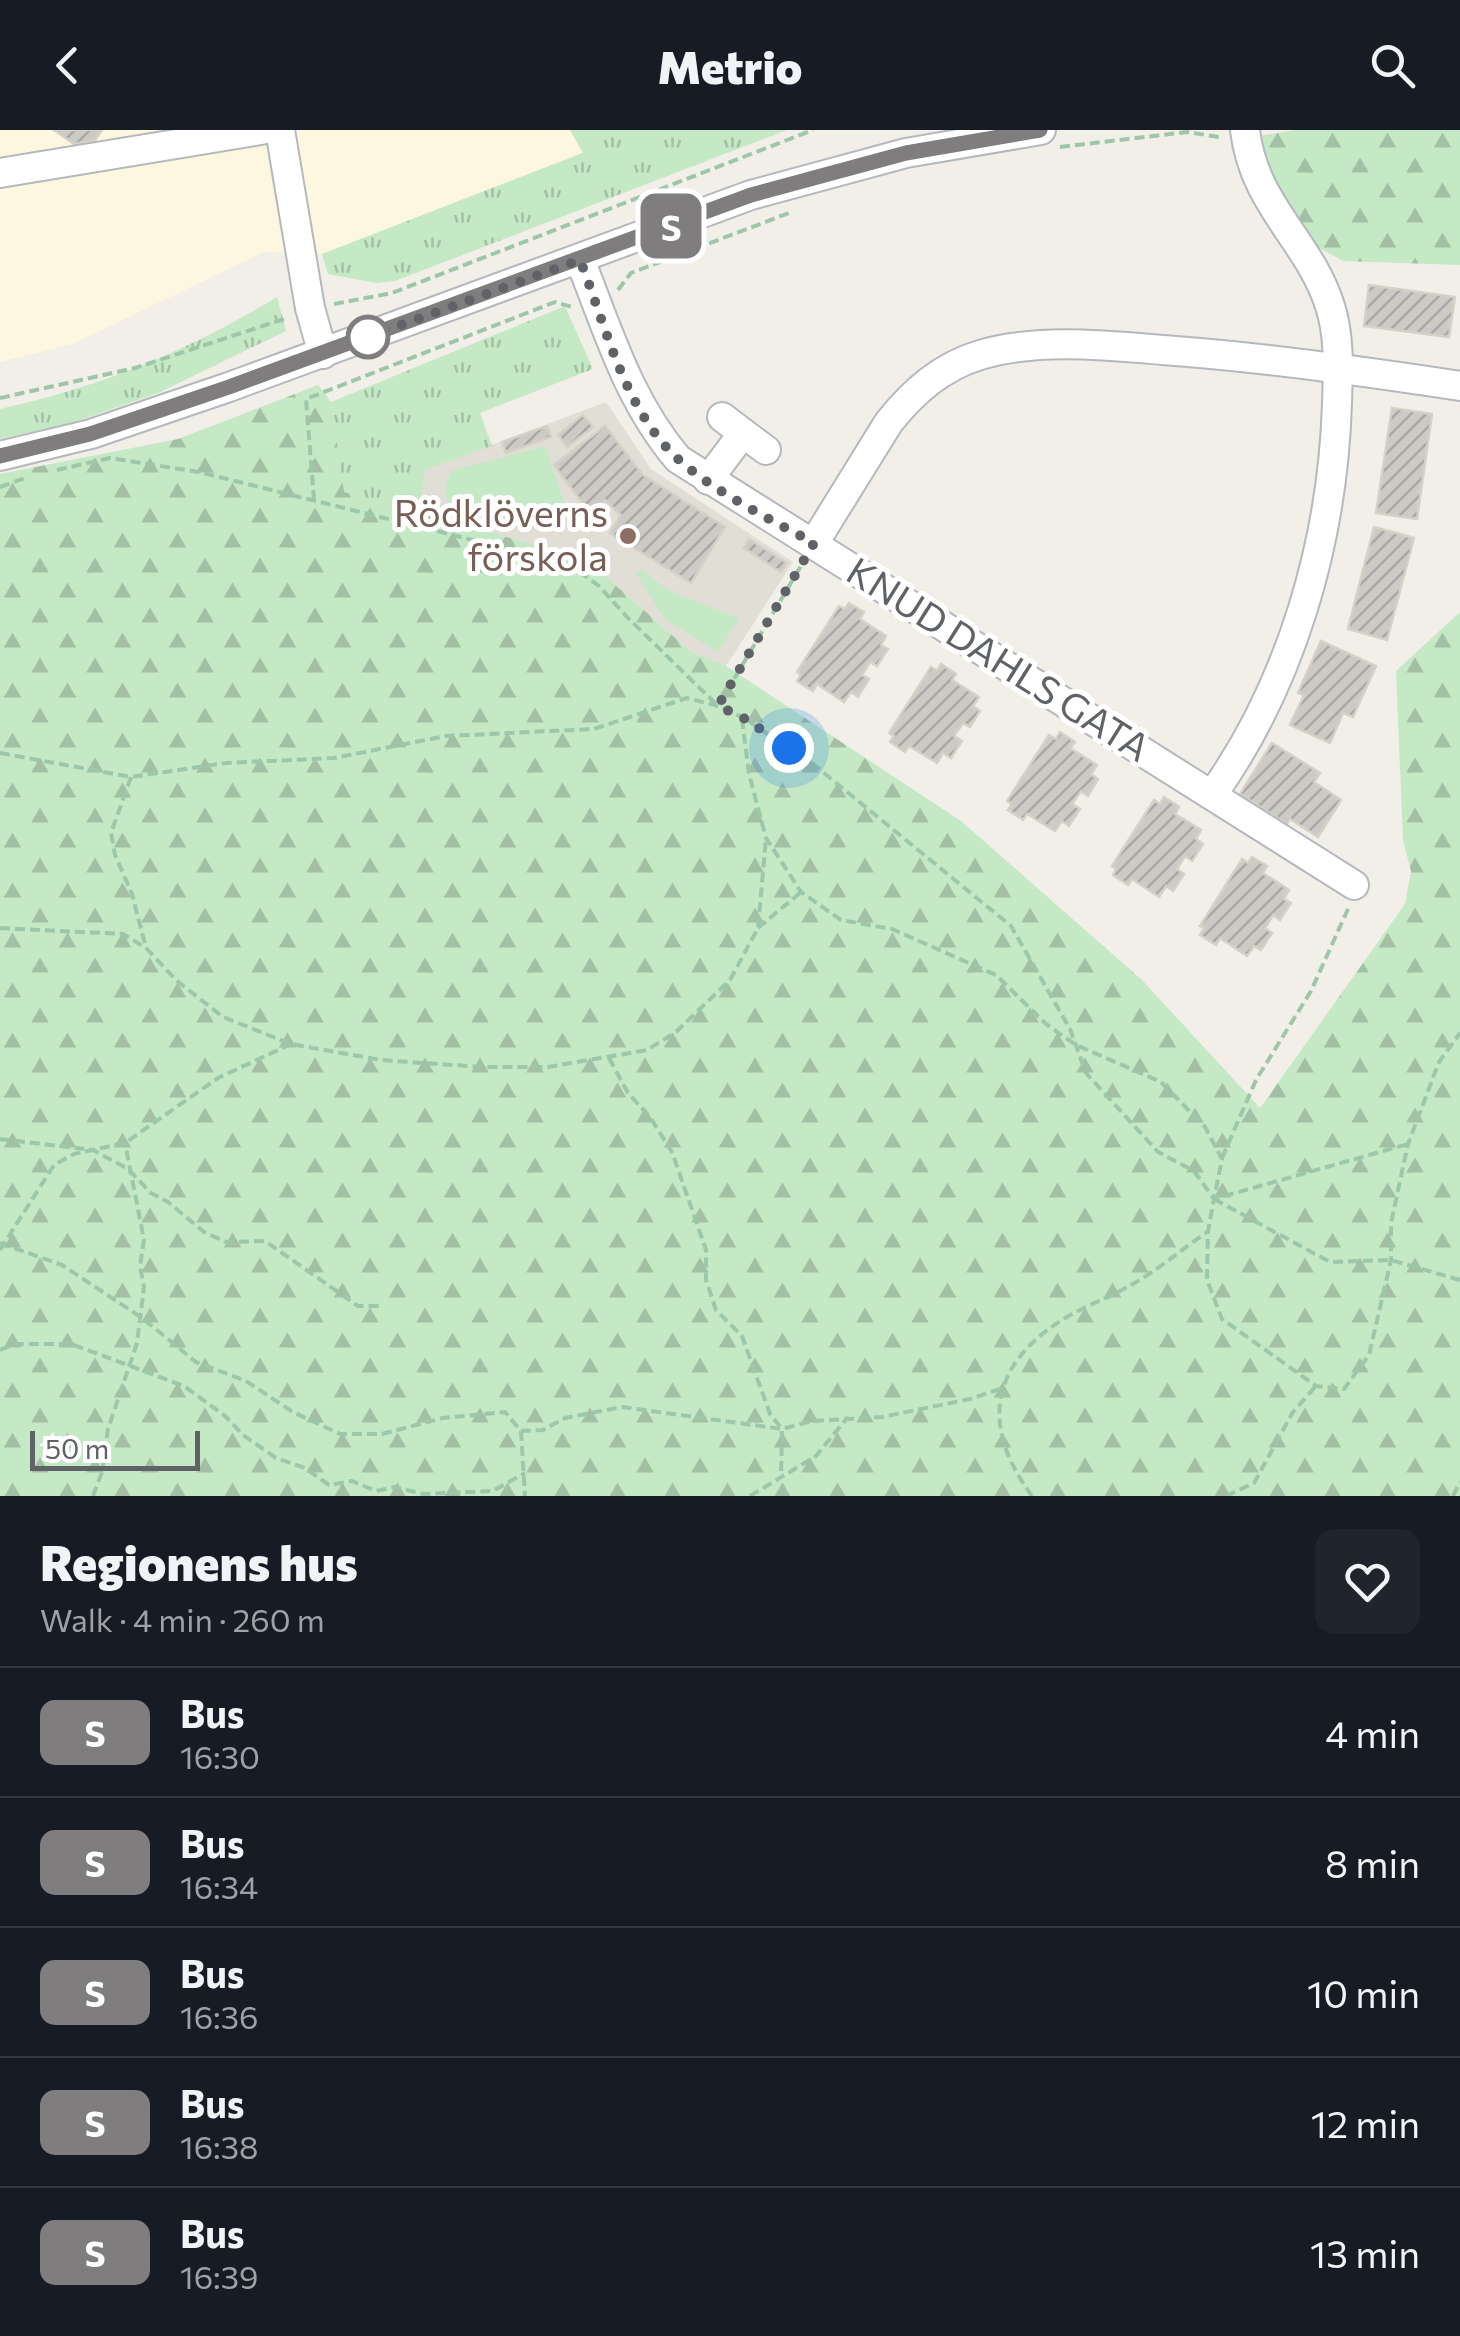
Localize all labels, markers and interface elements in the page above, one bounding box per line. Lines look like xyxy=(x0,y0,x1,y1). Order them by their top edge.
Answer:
icon: back xyxy=(40,38,95,93)
text: Metrio xyxy=(658,38,802,93)
icon: search xyxy=(1365,38,1420,93)
line badge: S xyxy=(638,194,704,258)
text: S xyxy=(660,205,682,248)
unlabelled marker xyxy=(347,316,389,358)
place label: Rödklöverns förskola xyxy=(394,488,608,579)
marker: Rödklöverns förskola xyxy=(617,525,639,547)
street label: KNUD DAHLS GATA xyxy=(839,546,1159,770)
your location xyxy=(764,723,814,773)
scale bar xyxy=(30,1426,200,1470)
text: 50 m xyxy=(45,1431,109,1465)
button: heart xyxy=(1315,1529,1420,1634)
text: Regionens hus xyxy=(40,1532,358,1591)
text: Walk · 4 min · 260 m xyxy=(40,1599,325,1639)
text: Bus xyxy=(180,1689,245,1736)
text: 4 min xyxy=(1325,1709,1420,1756)
text: S xyxy=(84,1711,106,1754)
text: 16:30 xyxy=(180,1736,260,1776)
text: Bus xyxy=(180,1819,245,1866)
text: 8 min xyxy=(1325,1839,1420,1886)
text: S xyxy=(84,1841,106,1884)
text: 16:34 xyxy=(180,1866,258,1906)
text: Bus xyxy=(180,1949,245,1996)
text: 10 min xyxy=(1307,1969,1420,2016)
text: S xyxy=(84,1971,106,2014)
text: 16:36 xyxy=(180,1996,258,2036)
text: Bus xyxy=(180,2079,245,2126)
text: 12 min xyxy=(1311,2099,1420,2146)
text: S xyxy=(84,2101,106,2144)
text: 16:38 xyxy=(180,2126,258,2166)
text: Bus xyxy=(180,2209,245,2256)
text: 13 min xyxy=(1310,2229,1420,2276)
text: S xyxy=(84,2231,106,2274)
text: 16:39 xyxy=(180,2256,258,2296)

